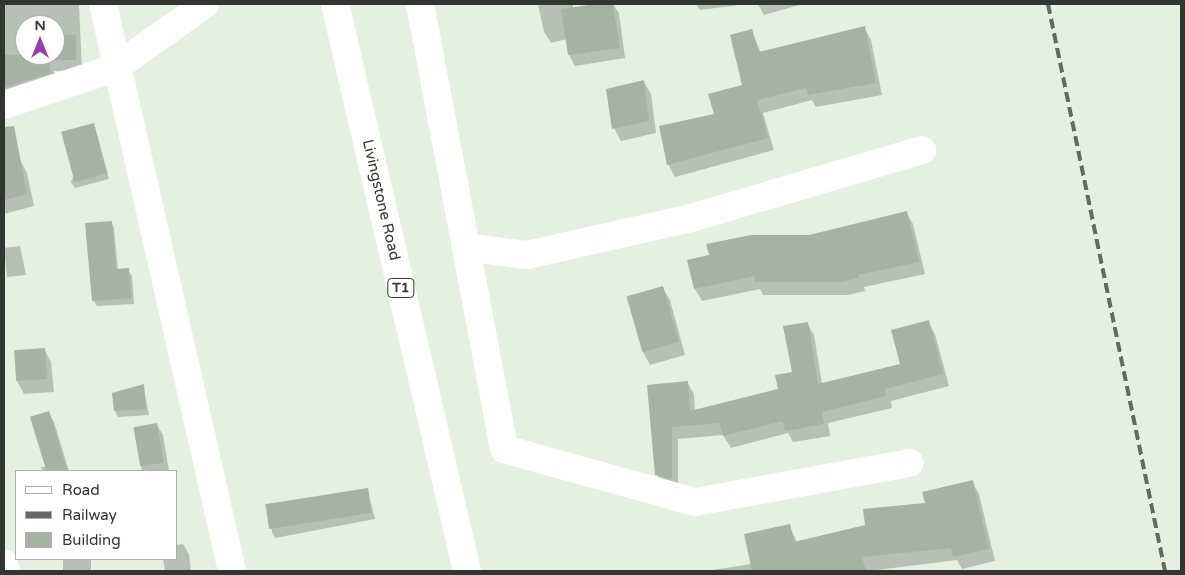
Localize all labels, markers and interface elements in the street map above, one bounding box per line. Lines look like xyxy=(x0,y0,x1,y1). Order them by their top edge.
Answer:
north arrow xyxy=(15,15,65,65)
text: N xyxy=(34,17,46,34)
street label: Livingstone Road xyxy=(358,138,404,262)
road number: T1 xyxy=(387,276,415,300)
legend xyxy=(15,470,178,560)
text: Road xyxy=(62,481,100,499)
text: Railway xyxy=(62,506,117,524)
text: Building xyxy=(62,531,121,549)

